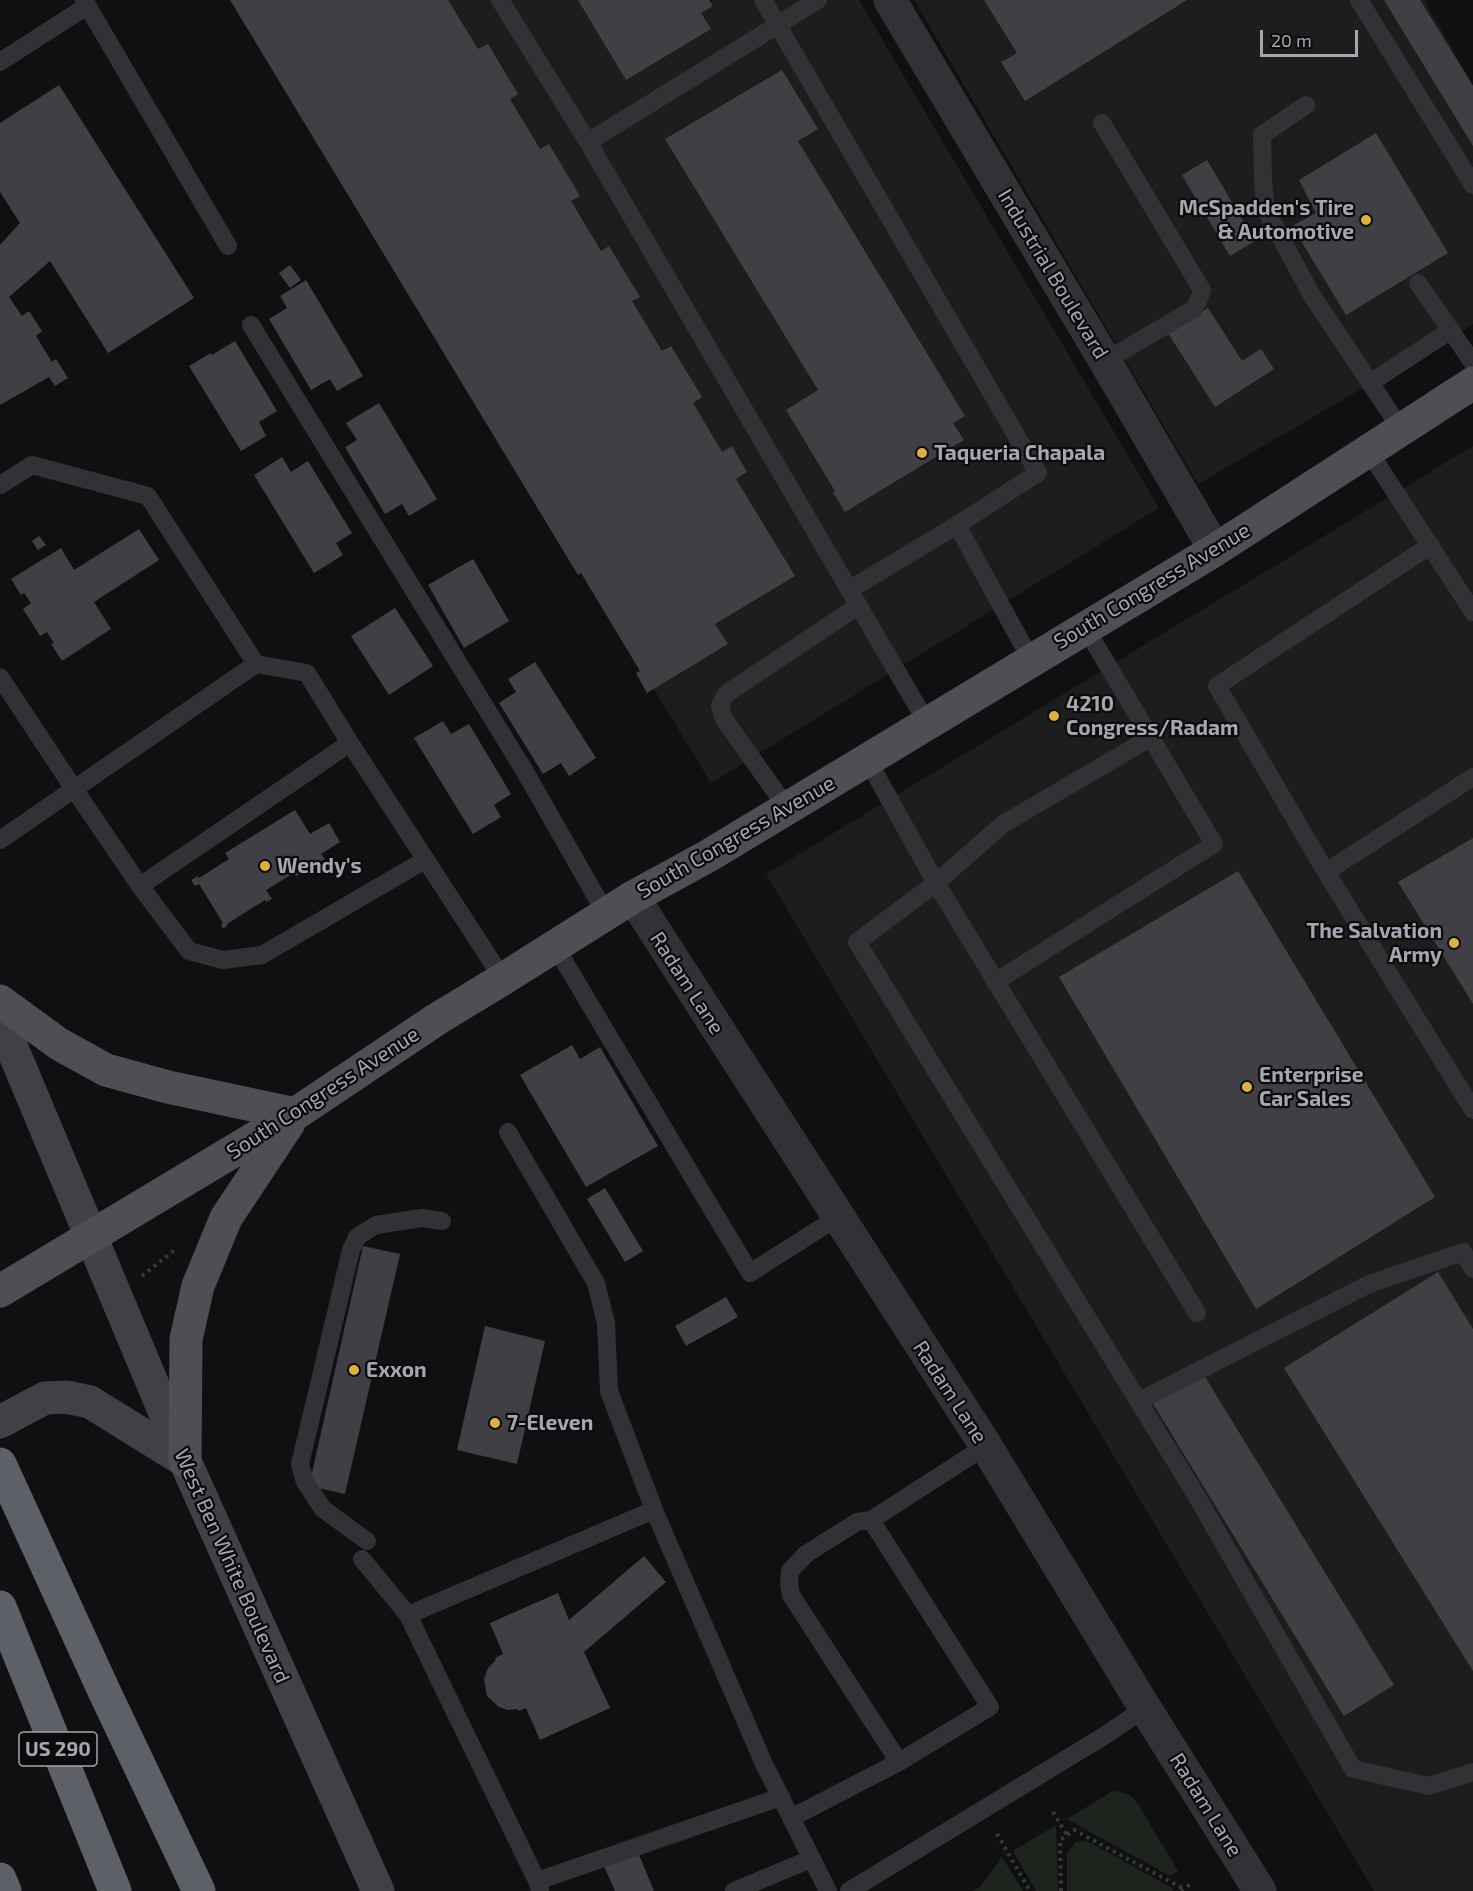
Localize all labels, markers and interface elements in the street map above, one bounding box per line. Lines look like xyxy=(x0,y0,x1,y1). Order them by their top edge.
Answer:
scale bar xyxy=(1263,18,1360,56)
text: 20 m xyxy=(1271,29,1312,51)
street label: Industrial Boulevard xyxy=(992,185,1114,363)
place label: McSpadden's Tire & Automotive xyxy=(1179,195,1354,245)
marker: McSpadden's Tire & Automotive xyxy=(1359,213,1373,227)
place label: Taqueria Chapala xyxy=(934,440,1105,466)
marker: Taqueria Chapala xyxy=(915,446,929,460)
street label: South Congress Avenue xyxy=(1049,517,1255,655)
place label: 4210 Congress/Radam xyxy=(1066,691,1239,741)
marker: 4210 Congress/Radam xyxy=(1047,709,1061,723)
street label: South Congress Avenue xyxy=(633,770,839,904)
place label: Wendy's xyxy=(277,853,362,879)
marker: Wendy's xyxy=(258,859,272,873)
place label: The Salvation Army xyxy=(1307,918,1442,968)
street label: Radam Lane xyxy=(645,927,729,1039)
marker: The Salvation Army xyxy=(1447,936,1461,950)
street label: South Congress Avenue xyxy=(222,1021,424,1165)
place label: Enterprise Car Sales xyxy=(1259,1062,1364,1112)
marker: Enterprise Car Sales xyxy=(1240,1080,1254,1094)
street label: Radam Lane xyxy=(908,1336,992,1448)
place label: Exxon xyxy=(366,1357,427,1383)
marker: Exxon xyxy=(347,1363,361,1377)
place label: 7-Eleven xyxy=(507,1410,593,1436)
marker: 7-Eleven xyxy=(488,1416,502,1430)
street label: West Ben White Boulevard xyxy=(169,1445,295,1687)
road number: US 290 xyxy=(19,1732,97,1766)
street label: Radam Lane xyxy=(1164,1749,1248,1861)

